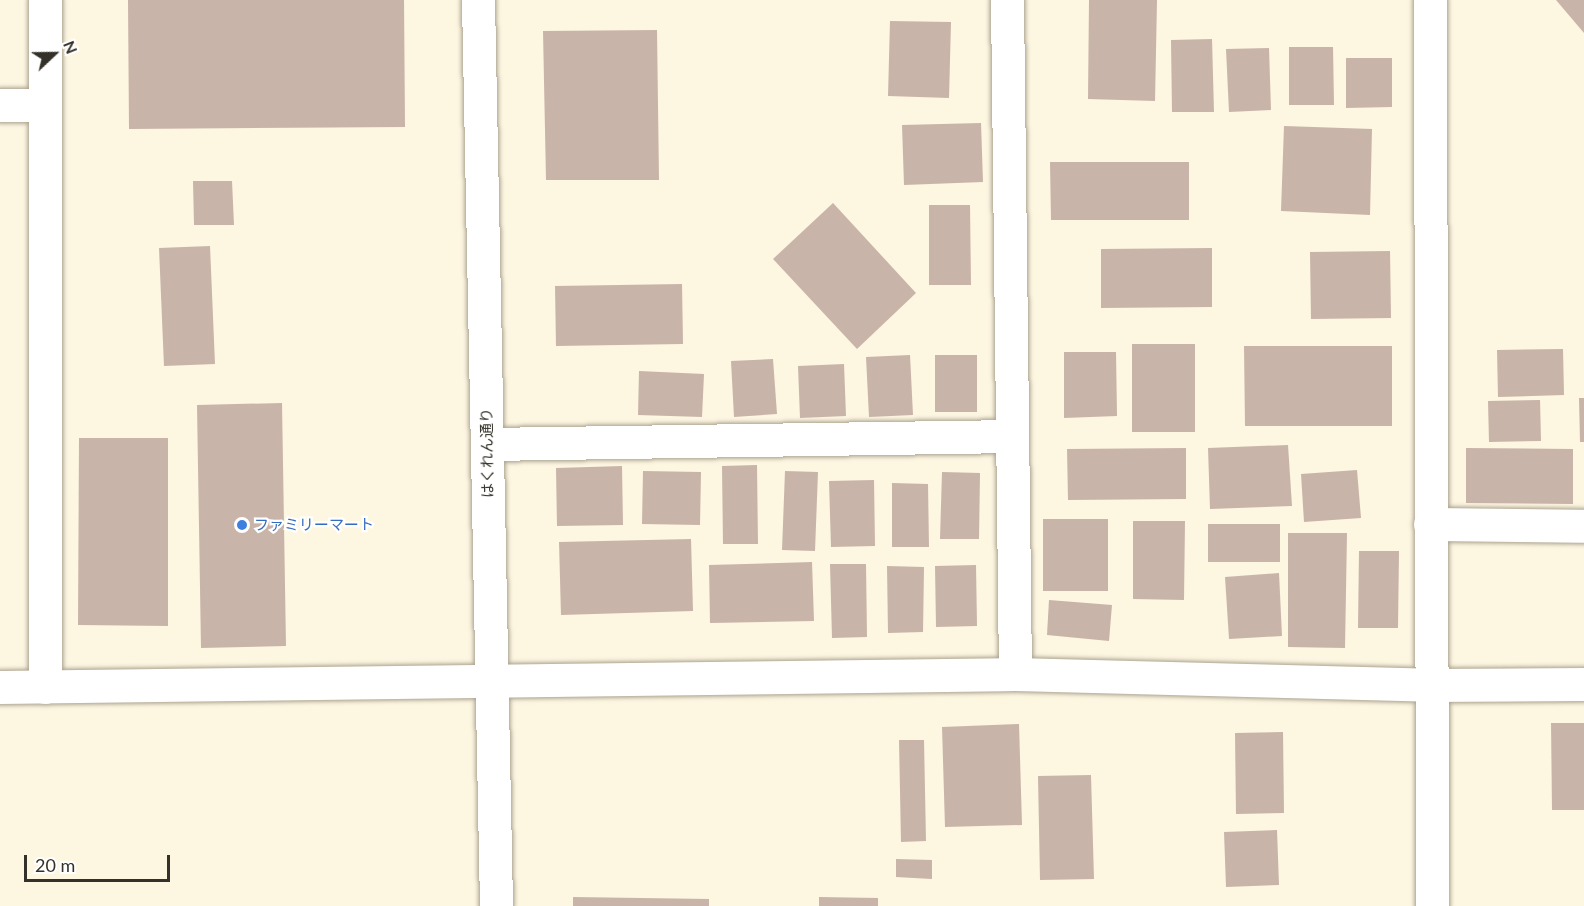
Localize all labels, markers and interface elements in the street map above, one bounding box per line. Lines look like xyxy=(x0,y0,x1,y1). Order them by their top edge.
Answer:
north arrow xyxy=(24,24,84,84)
text: N xyxy=(60,38,82,56)
street label: はくれん通り xyxy=(477,408,497,498)
place label: ファミリーマート xyxy=(254,516,374,534)
marker: ファミリーマート xyxy=(235,518,249,532)
scale bar xyxy=(27,843,172,881)
text: 20 m xyxy=(35,854,75,876)

